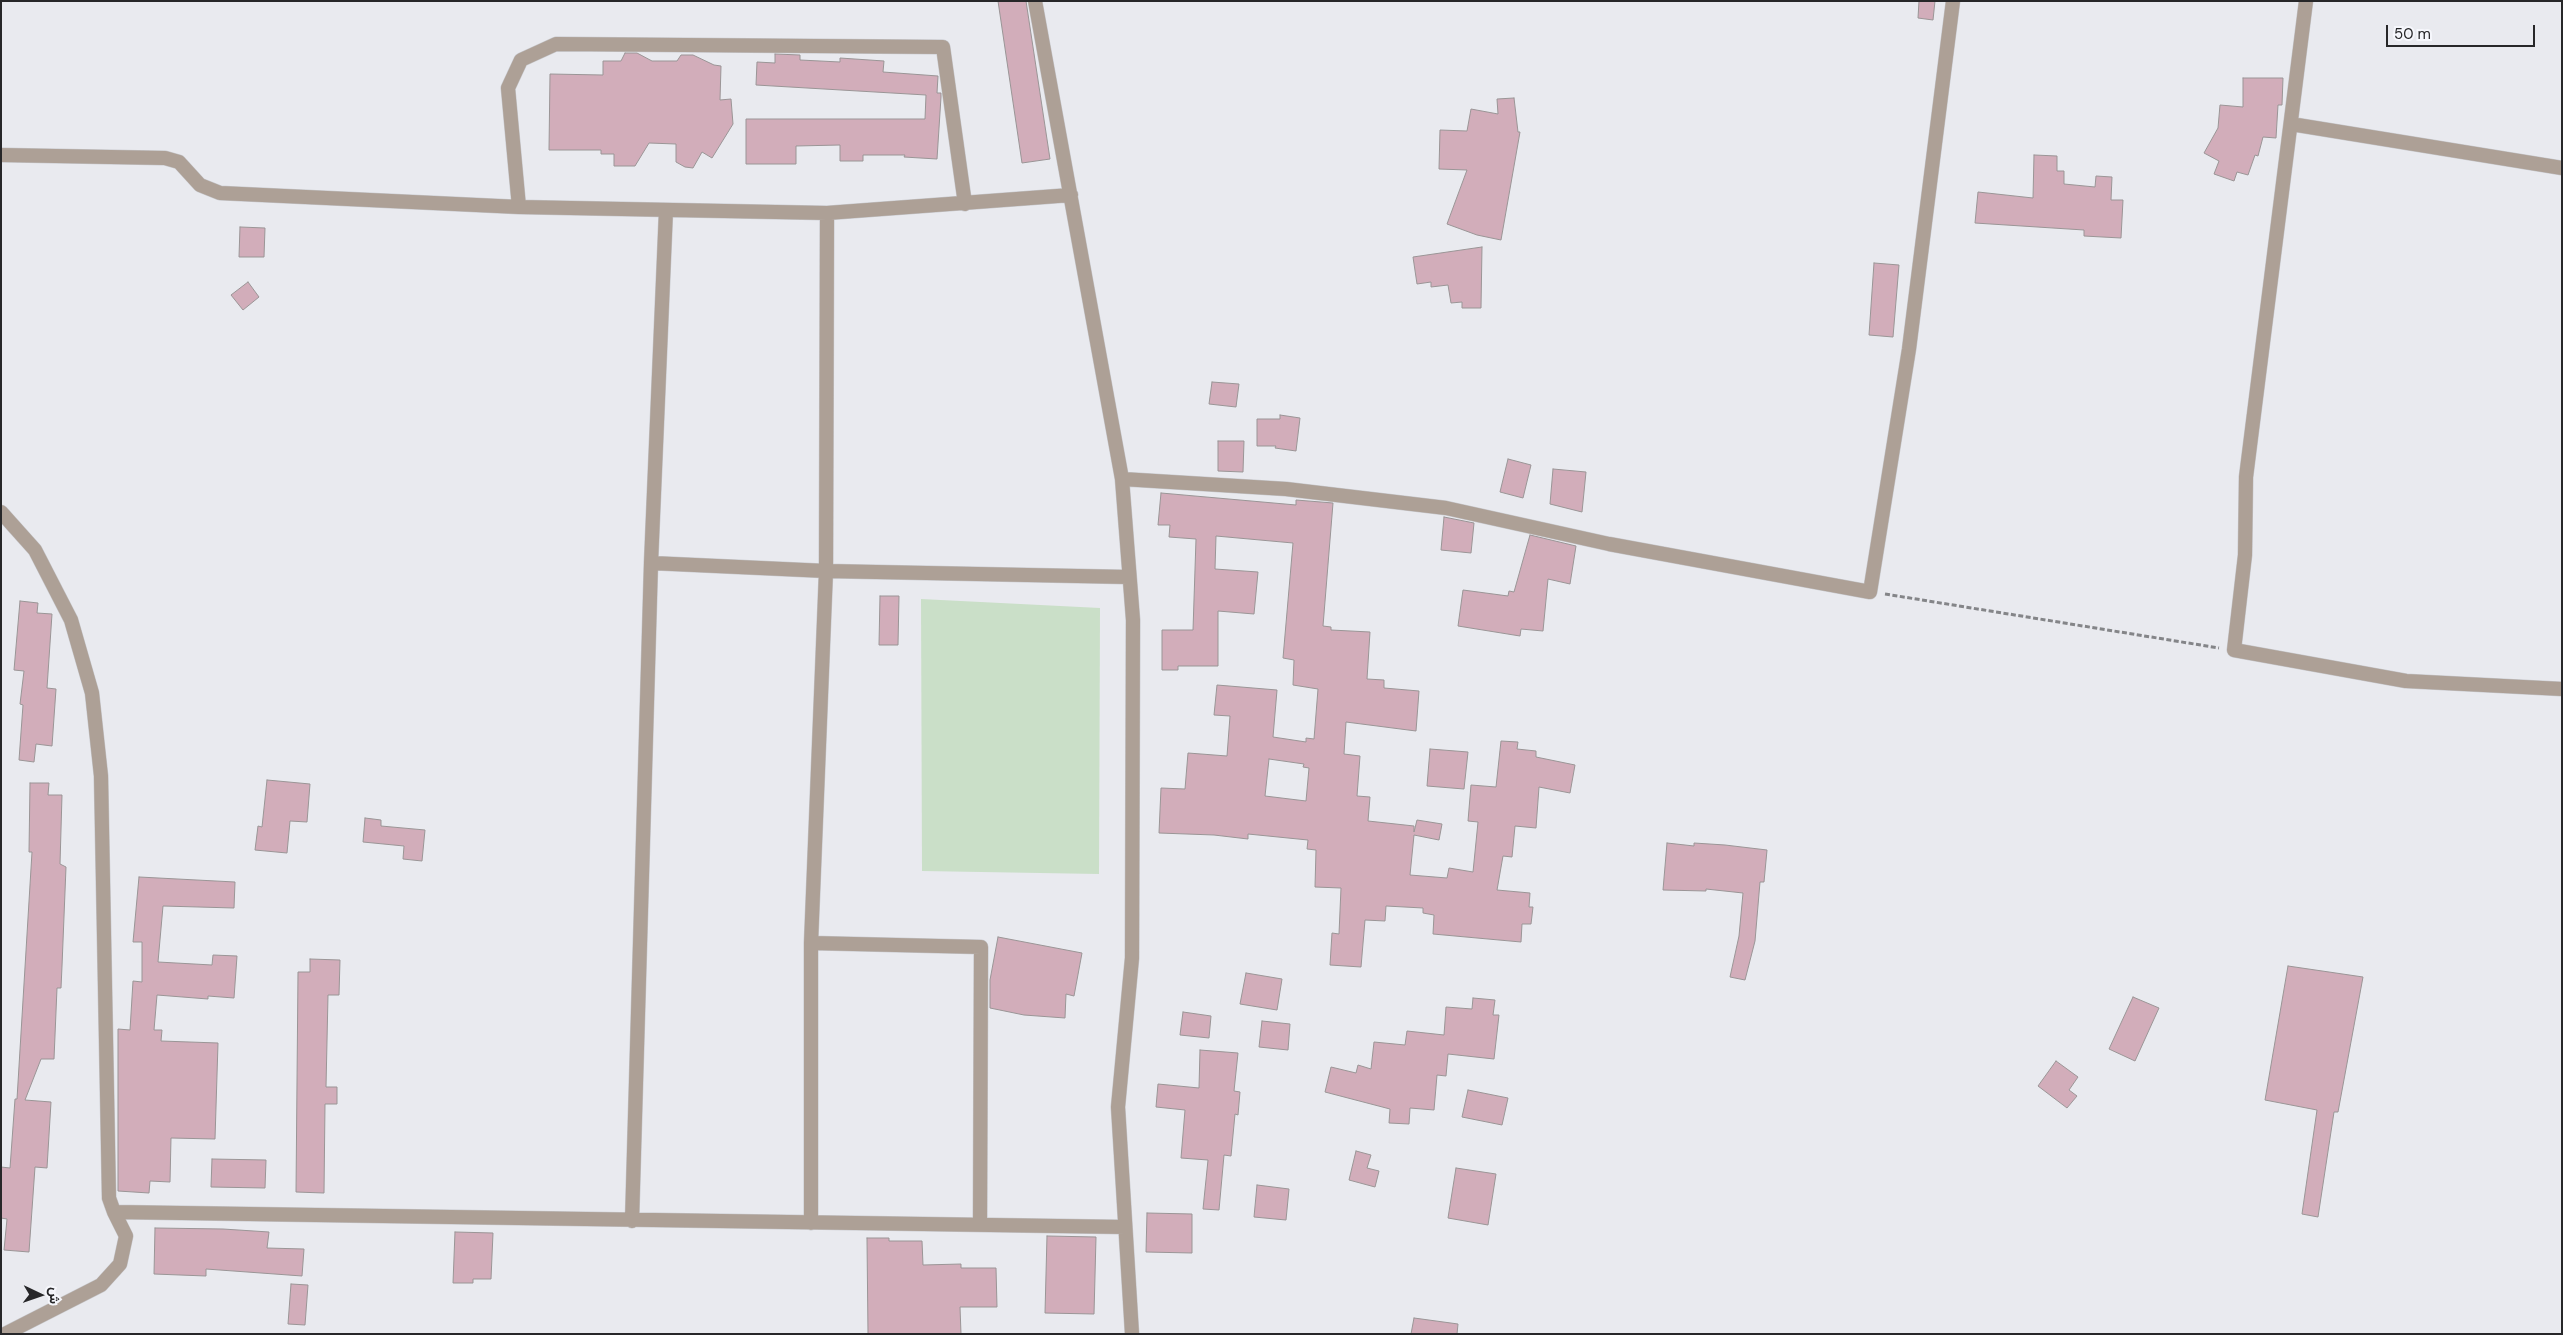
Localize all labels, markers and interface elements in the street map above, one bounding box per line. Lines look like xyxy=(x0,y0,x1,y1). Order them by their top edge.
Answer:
scale bar xyxy=(2388,15,2537,47)
text: 50 m xyxy=(2394,24,2431,44)
north arrow xyxy=(15,1270,65,1320)
text: ش xyxy=(46,1287,64,1305)

